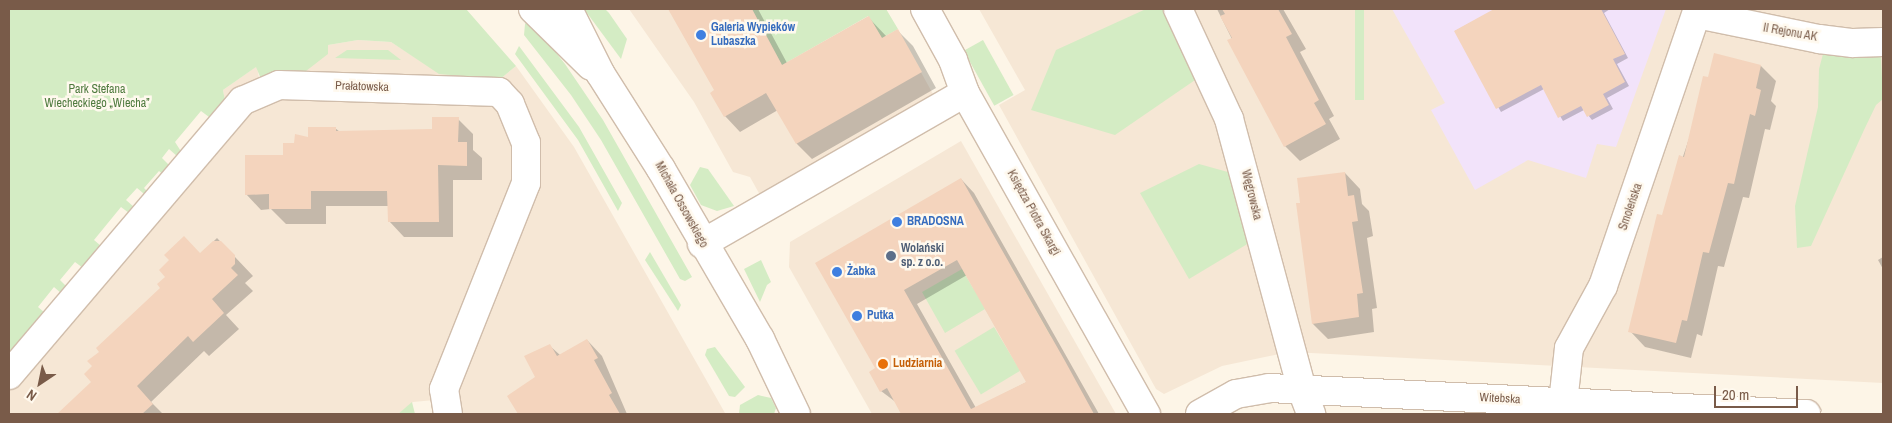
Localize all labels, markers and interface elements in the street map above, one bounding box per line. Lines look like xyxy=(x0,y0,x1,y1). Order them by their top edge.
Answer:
place label: Galeria Wypieków Lubaszka xyxy=(711,21,795,49)
street label: II Rejonu AK xyxy=(1762,21,1818,45)
marker: Galeria Wypieków Lubaszka xyxy=(695,29,707,41)
street label: Prałatowska xyxy=(335,79,389,95)
park label: Park Stefana Wiecheckiego „Wiecha” xyxy=(45,83,149,111)
street label: Michała Ossowskiego xyxy=(651,159,711,251)
street label: Księdza Piotra Skargi xyxy=(1003,168,1063,258)
street label: Węgrowska xyxy=(1238,168,1264,222)
street label: Smoleńska xyxy=(1616,182,1646,232)
place label: BRADOSNA xyxy=(907,215,964,229)
marker: BRADOSNA xyxy=(891,216,903,228)
place label: Wolański sp. z o.o. xyxy=(901,242,944,270)
marker: Wolański sp. z o.o. xyxy=(885,250,897,262)
place label: Żabka xyxy=(847,265,875,279)
marker: Żabka xyxy=(831,266,843,278)
place label: Putka xyxy=(867,309,894,323)
marker: Putka xyxy=(851,310,863,322)
place label: Ludziarnia xyxy=(893,357,942,371)
north arrow xyxy=(15,358,65,408)
marker: Ludziarnia xyxy=(877,358,889,370)
scale bar xyxy=(1717,376,1801,408)
text: 20 m xyxy=(1722,384,1749,405)
text: N xyxy=(23,386,40,405)
street label: Witebska xyxy=(1479,391,1521,407)

